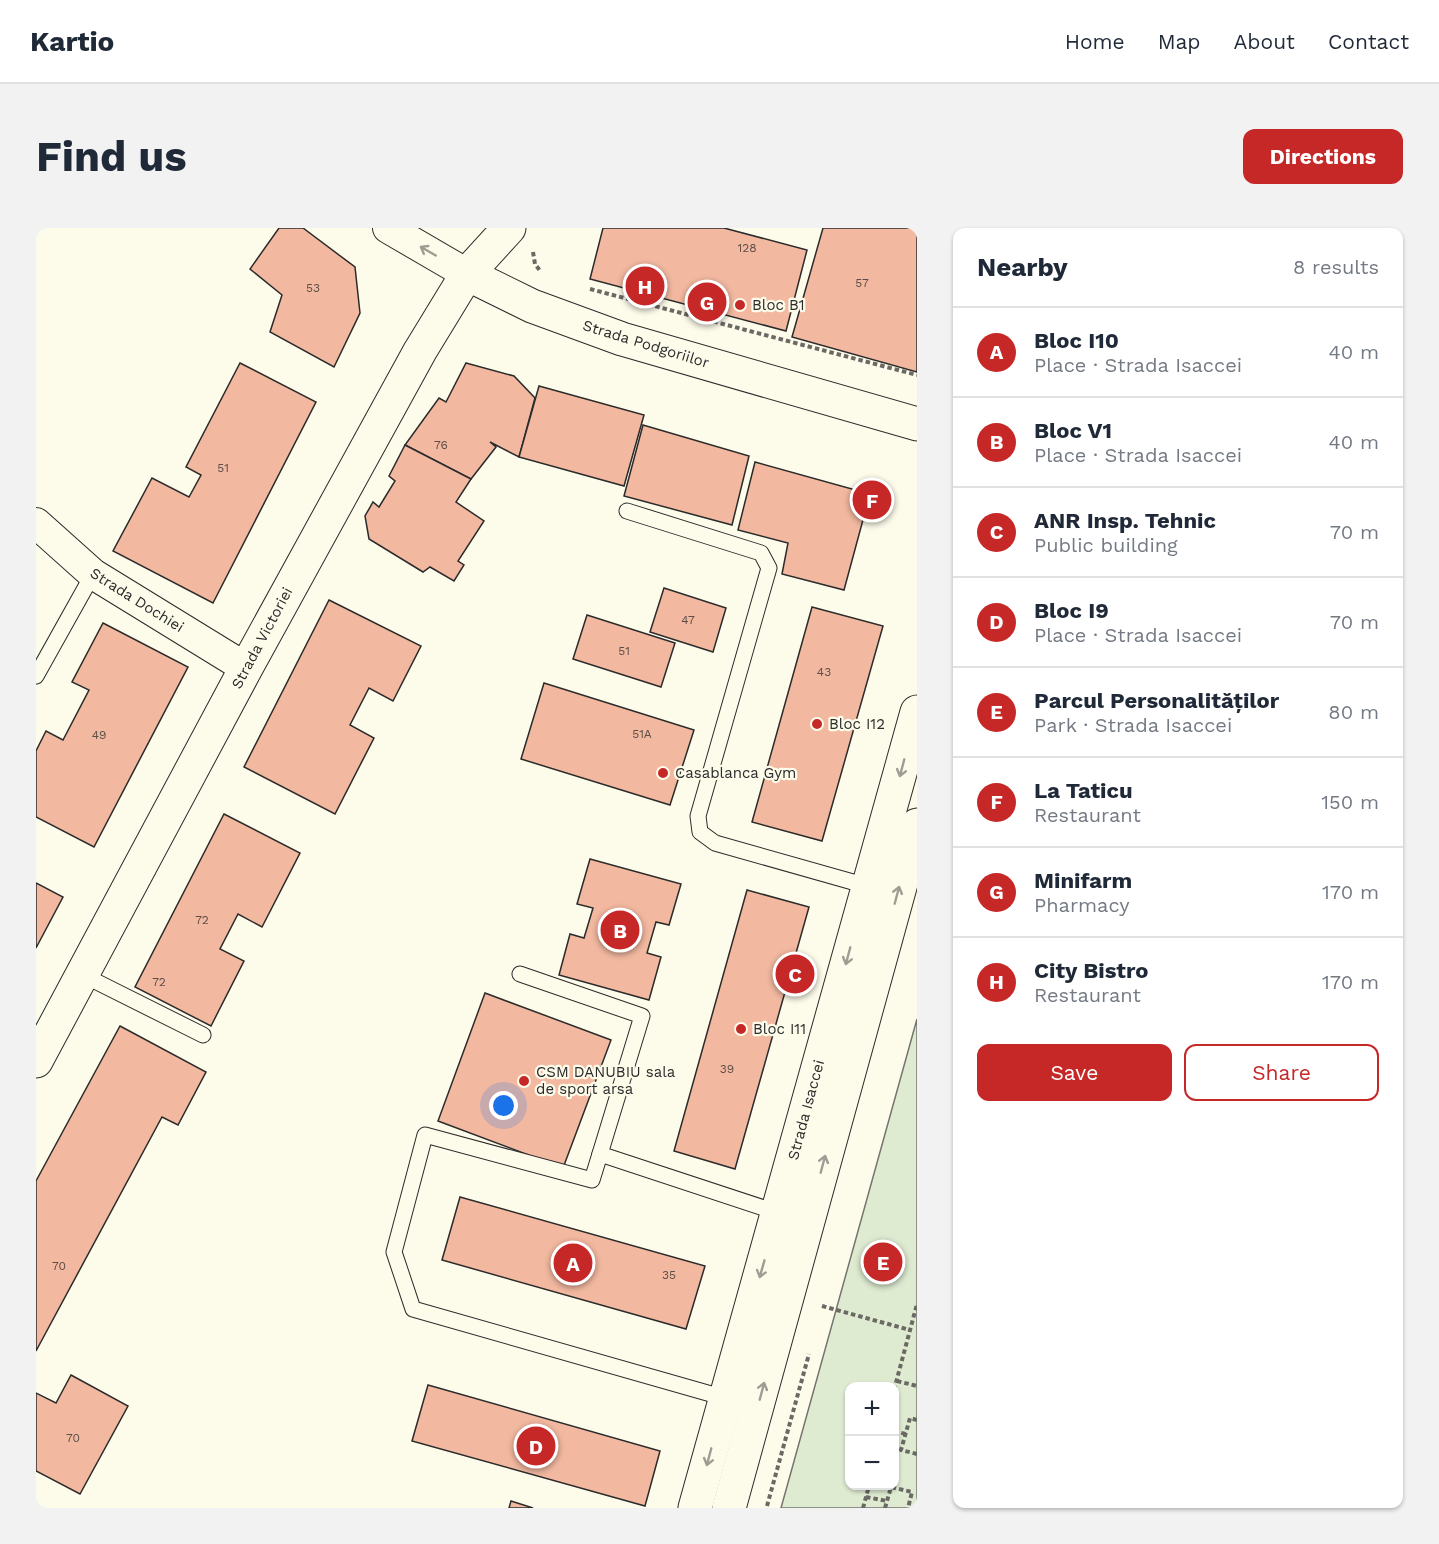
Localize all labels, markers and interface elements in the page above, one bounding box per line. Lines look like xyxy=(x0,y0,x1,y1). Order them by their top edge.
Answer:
text: Kartio xyxy=(30,25,114,58)
text: Home xyxy=(1065,29,1125,54)
text: Map xyxy=(1158,29,1201,54)
text: About xyxy=(1234,29,1295,54)
text: Contact xyxy=(1328,29,1409,54)
button: Directions xyxy=(1243,129,1403,184)
text: Find us xyxy=(36,132,187,181)
house number: 128 xyxy=(737,241,757,255)
one-way arrow xyxy=(420,245,437,257)
text: Nearby xyxy=(977,252,1068,282)
text: 8 results xyxy=(1293,255,1379,279)
pin: H xyxy=(626,264,664,308)
house number: 57 xyxy=(855,276,869,290)
pin: G xyxy=(688,280,726,325)
house number: 53 xyxy=(306,281,320,295)
place label: Bloc B1 xyxy=(752,296,805,314)
marker: Bloc B1 xyxy=(733,298,747,312)
street label: Strada Podgoriilor xyxy=(581,316,711,372)
text: Bloc I10 xyxy=(1034,328,1119,353)
text: A xyxy=(990,340,1003,364)
text: 40 m xyxy=(1328,340,1379,364)
text: Place · Strada Isaccei xyxy=(1034,353,1242,377)
text: Bloc V1 xyxy=(1034,418,1112,443)
text: B xyxy=(990,430,1003,454)
text: 40 m xyxy=(1328,430,1379,454)
house number: 76 xyxy=(434,438,448,452)
text: Place · Strada Isaccei xyxy=(1034,443,1242,467)
house number: 51 xyxy=(217,461,229,475)
pin: F xyxy=(852,478,892,522)
text: ANR Insp. Tehnic xyxy=(1034,508,1216,533)
text: C xyxy=(990,520,1003,544)
text: 70 m xyxy=(1330,520,1379,544)
text: Public building xyxy=(1034,533,1178,557)
street label: Strada Dochiei xyxy=(87,564,187,636)
street label: Strada Victoriei xyxy=(228,584,296,692)
text: Bloc I9 xyxy=(1034,598,1109,623)
text: D xyxy=(989,610,1004,634)
text: 70 m xyxy=(1330,610,1379,634)
house number: 47 xyxy=(681,613,695,627)
text: Place · Strada Isaccei xyxy=(1034,623,1242,647)
house number: 51 xyxy=(618,644,630,658)
house number: 43 xyxy=(817,665,831,679)
text: Parcul Personalităților xyxy=(1034,688,1279,713)
text: E xyxy=(990,700,1003,724)
text: 80 m xyxy=(1328,700,1379,724)
text: Park · Strada Isaccei xyxy=(1034,713,1232,737)
place label: Bloc I12 xyxy=(829,715,885,733)
marker: Bloc I12 xyxy=(810,717,824,731)
house number: 51A xyxy=(632,727,652,741)
house number: 49 xyxy=(92,728,106,742)
one-way arrow xyxy=(896,758,907,777)
place label: Casablanca Gym xyxy=(675,764,796,782)
marker: Casablanca Gym xyxy=(656,766,670,780)
text: La Taticu xyxy=(1034,778,1133,803)
text: F xyxy=(990,790,1003,814)
text: 150 m xyxy=(1321,790,1379,814)
text: Restaurant xyxy=(1034,803,1141,827)
text: Minifarm xyxy=(1034,868,1132,893)
text: G xyxy=(989,880,1004,904)
text: 170 m xyxy=(1322,880,1379,904)
one-way arrow xyxy=(892,886,904,905)
text: Pharmacy xyxy=(1034,893,1130,917)
pin: B xyxy=(600,908,640,952)
house number: 72 xyxy=(195,913,209,927)
one-way arrow xyxy=(842,946,854,965)
pin: C xyxy=(776,952,814,996)
text: City Bistro xyxy=(1034,958,1148,983)
text: H xyxy=(989,970,1004,994)
text: 170 m xyxy=(1322,970,1379,994)
house number: 72 xyxy=(152,975,166,989)
text: Restaurant xyxy=(1034,983,1141,1007)
place label: Bloc I11 xyxy=(753,1020,806,1038)
marker: Bloc I11 xyxy=(734,1022,748,1036)
button: Save xyxy=(977,1044,1172,1101)
button: Share xyxy=(1184,1044,1379,1101)
street label: Strada Isaccei xyxy=(784,1058,828,1162)
house number: 39 xyxy=(720,1062,734,1076)
place label: CSM DANUBIU sala de sport arsa xyxy=(536,1063,676,1098)
marker: CSM DANUBIU sala de sport arsa xyxy=(517,1074,531,1088)
your location xyxy=(489,1091,518,1120)
one-way arrow xyxy=(818,1155,829,1174)
pin: A xyxy=(554,1240,592,1286)
pin: E xyxy=(864,1240,902,1284)
house number: 70 xyxy=(52,1259,66,1273)
one-way arrow xyxy=(756,1259,767,1278)
house number: 35 xyxy=(662,1268,676,1282)
one-way arrow xyxy=(756,1382,768,1401)
map controls xyxy=(845,1382,899,1490)
button: + xyxy=(845,1382,899,1436)
pin: D xyxy=(516,1424,556,1468)
house number: 70 xyxy=(66,1431,80,1445)
button: − xyxy=(845,1436,899,1490)
one-way arrow xyxy=(703,1447,714,1466)

